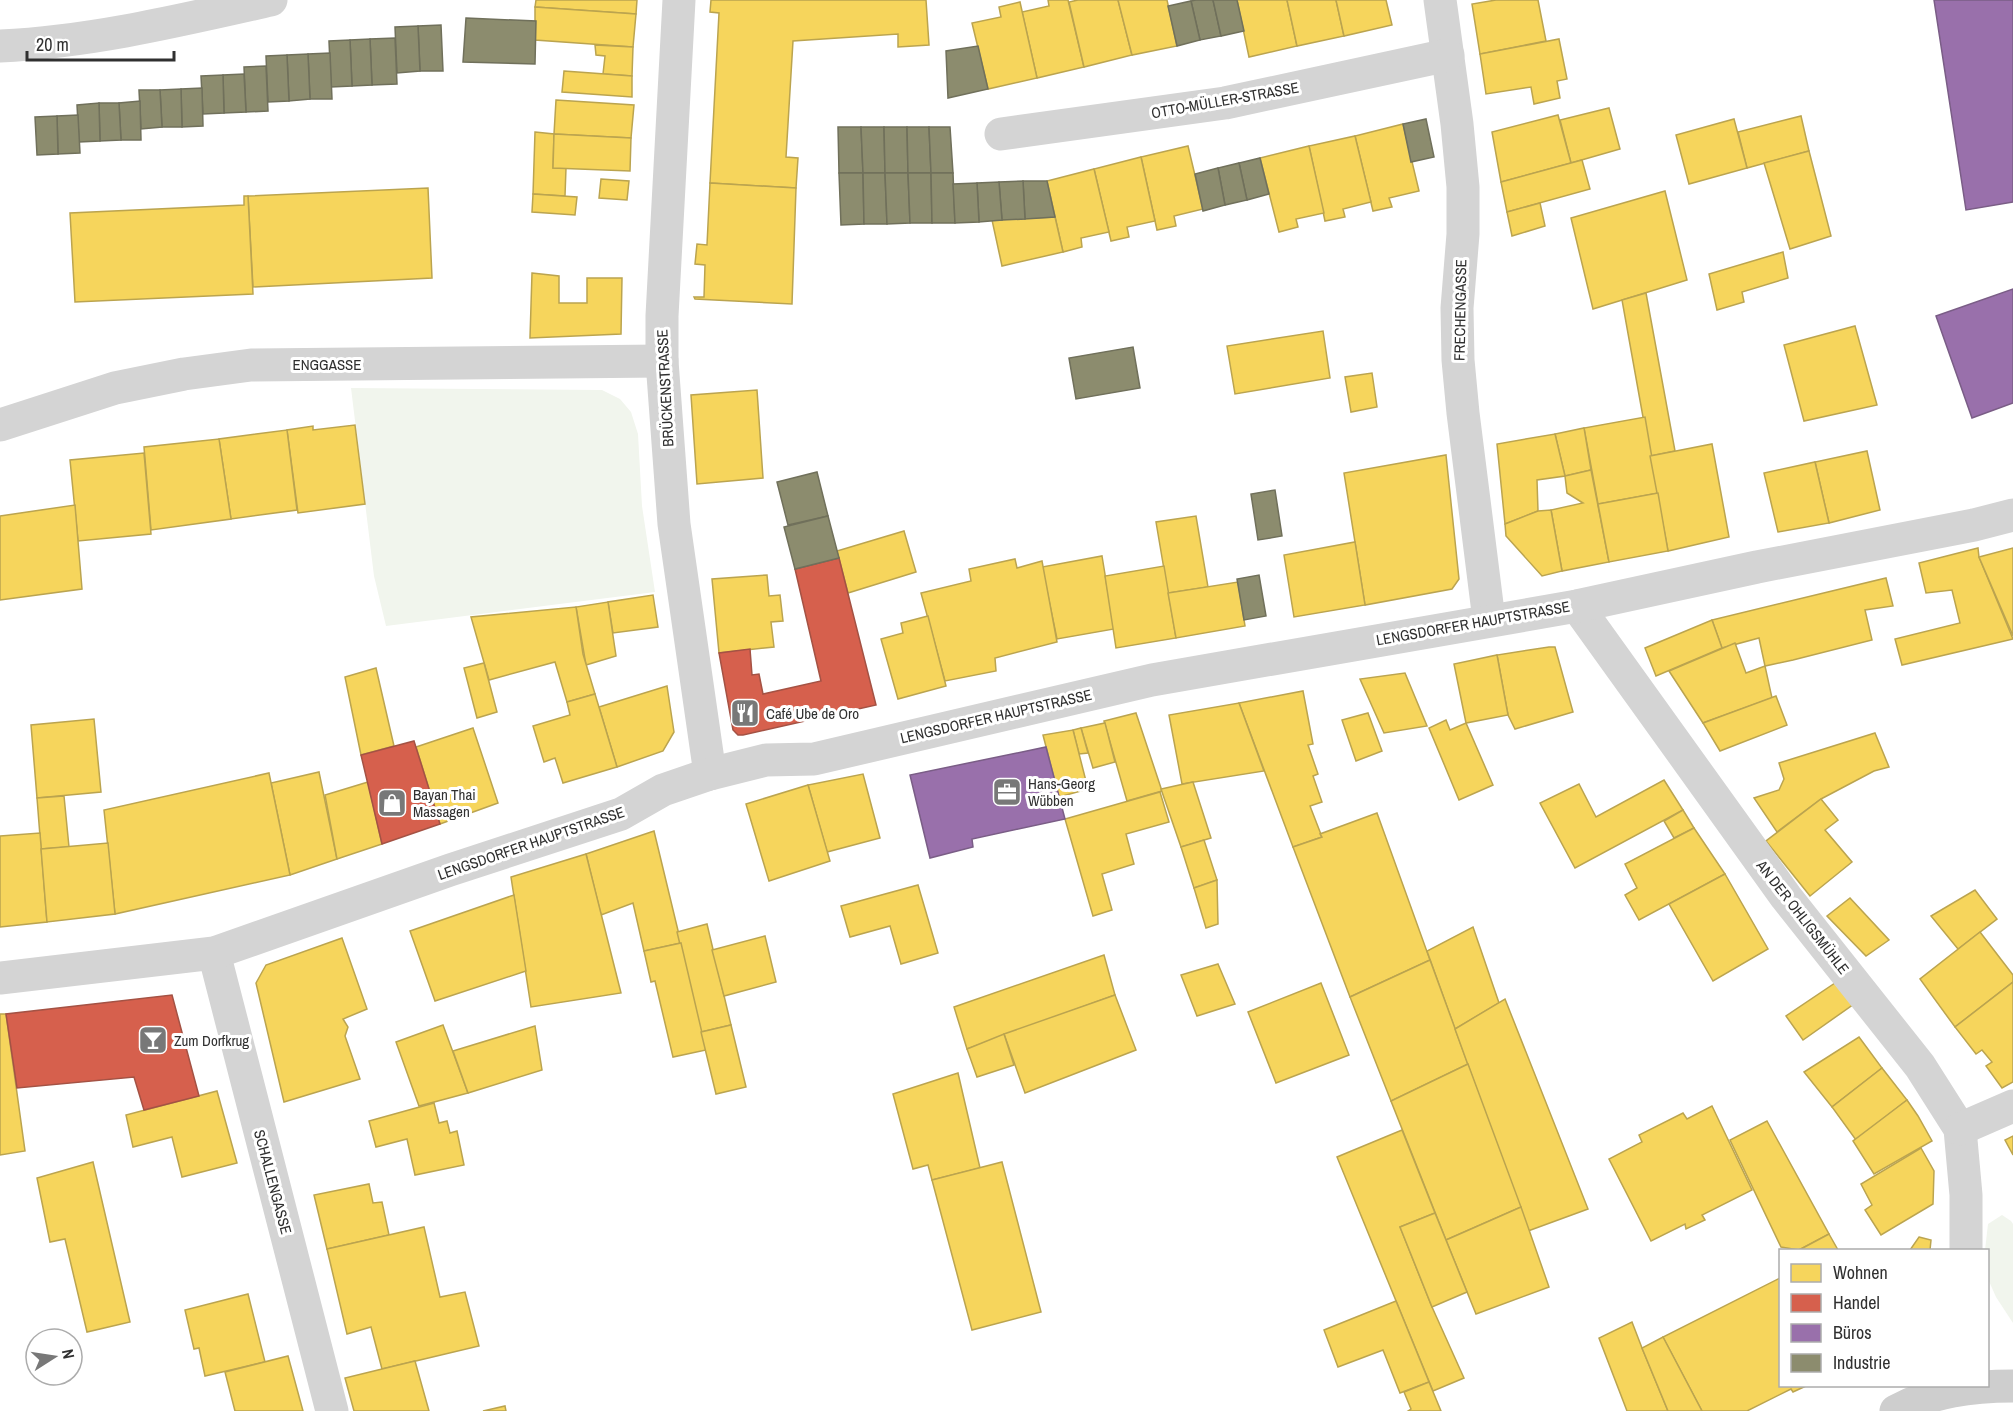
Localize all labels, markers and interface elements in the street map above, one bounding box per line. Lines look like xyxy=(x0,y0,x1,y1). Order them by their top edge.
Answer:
scale bar xyxy=(27,24,174,62)
text: 20 m xyxy=(36,32,69,57)
street label: OTTO-MÜLLER-STRASSE xyxy=(1150,77,1300,123)
street label: FRECHENGASSE xyxy=(1449,259,1471,361)
street label: BRÜCKENSTRASSE xyxy=(651,329,679,447)
street label: ENGGASSE xyxy=(292,354,362,375)
street label: LENGSDORFER HAUPTSTRASSE xyxy=(1375,596,1571,650)
street label: LENGSDORFER HAUPTSTRASSE xyxy=(898,684,1094,748)
restaurant icon: Café Ube de Oro xyxy=(729,697,761,729)
place label: Café Ube de Oro xyxy=(766,703,859,724)
place label: Hans-Georg Wübben xyxy=(1028,773,1095,811)
office icon: Hans-Georg Wübben xyxy=(991,776,1023,808)
place label: Bayan Thai Massagen xyxy=(413,784,476,822)
shop icon: Bayan Thai Massagen xyxy=(376,787,408,819)
street label: LENGSDORFER HAUPTSTRASSE xyxy=(435,801,627,885)
street label: AN DER OHLIGSMÜHLE xyxy=(1751,855,1854,978)
bar icon: Zum Dorfkrug xyxy=(137,1024,169,1056)
place label: Zum Dorfkrug xyxy=(174,1030,249,1051)
street label: SCHALLENGASSE xyxy=(249,1127,297,1237)
legend xyxy=(1779,1249,1989,1387)
text: Wohnen xyxy=(1833,1260,1888,1285)
text: Handel xyxy=(1833,1290,1880,1315)
text: Büros xyxy=(1833,1320,1872,1345)
north arrow xyxy=(24,1327,84,1387)
text: N xyxy=(57,1347,80,1361)
text: Industrie xyxy=(1833,1350,1890,1375)

